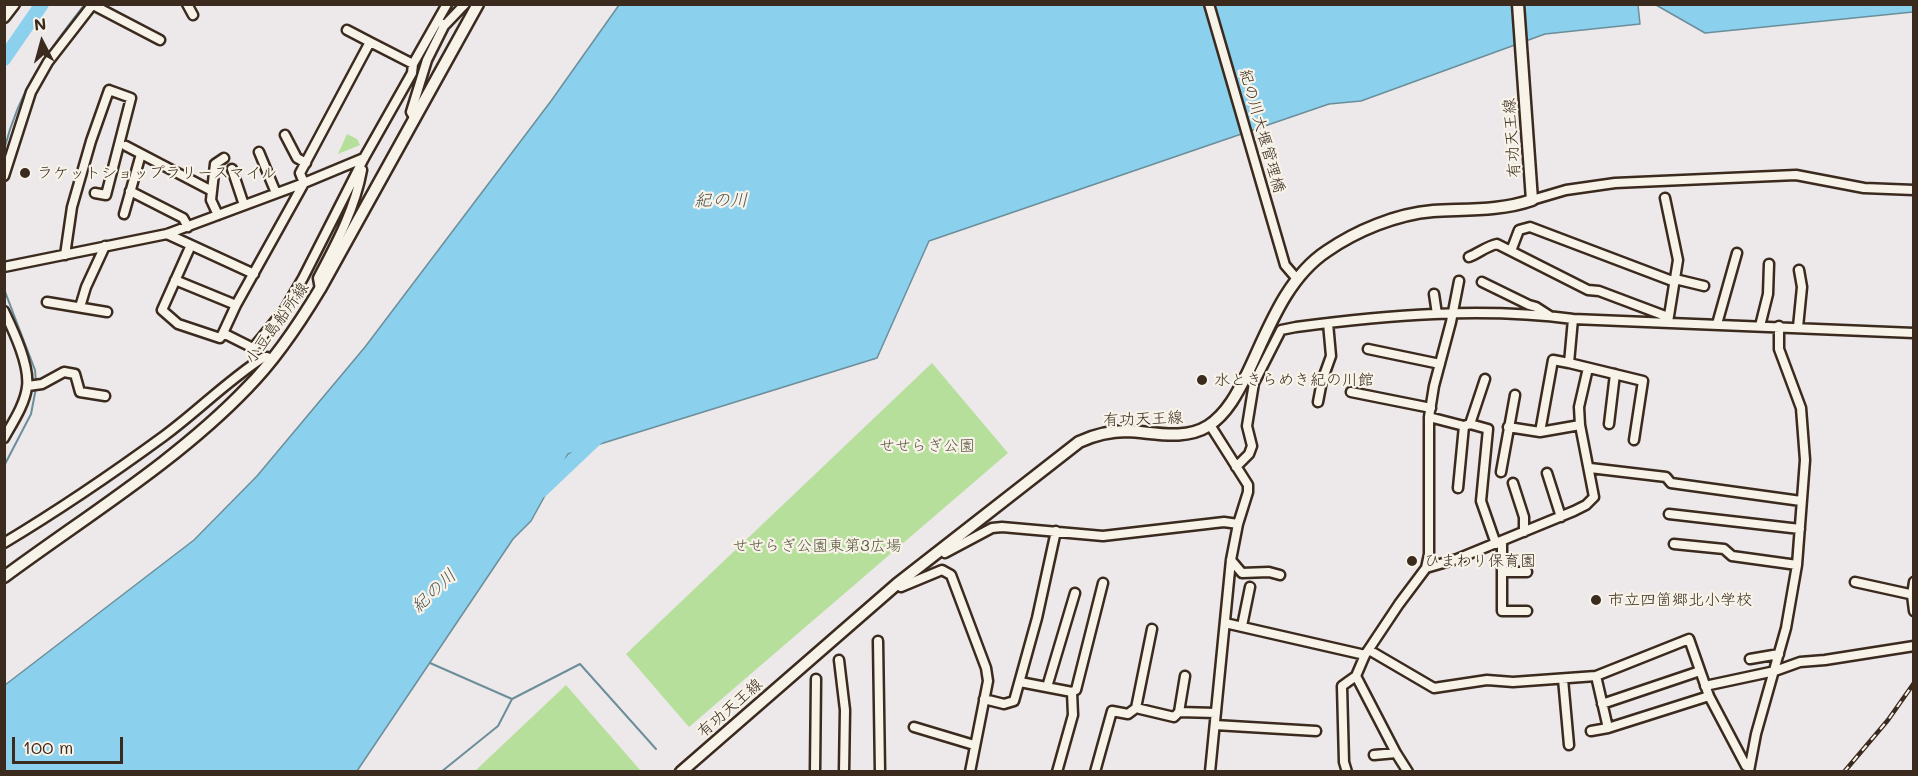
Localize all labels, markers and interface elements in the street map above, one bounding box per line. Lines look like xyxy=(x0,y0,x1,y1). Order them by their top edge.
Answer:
north arrow xyxy=(12,12,72,72)
text: N xyxy=(33,13,47,35)
street label: 紀の川大堰管理橋 xyxy=(1235,67,1289,195)
street label: 有功天王線 xyxy=(1500,97,1524,179)
place label: ラケットショップラリースマイル xyxy=(37,163,277,183)
marker: ラケットショップラリースマイル xyxy=(18,166,32,180)
water label: 紀の川 xyxy=(694,189,748,211)
street label: 小豆島船所線 xyxy=(241,279,313,367)
place label: 水ときらめき紀の川館 xyxy=(1214,370,1374,390)
marker: 水ときらめき紀の川館 xyxy=(1195,373,1209,387)
street label: 有功天王線 xyxy=(1103,408,1183,430)
park label: せせらぎ公園 xyxy=(879,436,975,456)
park label: せせらぎ公園東第3広場 xyxy=(732,536,902,556)
place label: ひまわり保育園 xyxy=(1424,551,1536,571)
marker: ひまわり保育園 xyxy=(1405,554,1419,568)
water label: 紀の川 xyxy=(407,565,461,617)
place label: 市立四箇郷北小学校 xyxy=(1608,590,1752,610)
marker: 市立四箇郷北小学校 xyxy=(1589,593,1603,607)
street label: 有功天王線 xyxy=(694,675,766,741)
scale bar xyxy=(15,725,126,763)
text: 100 m xyxy=(23,735,73,759)

